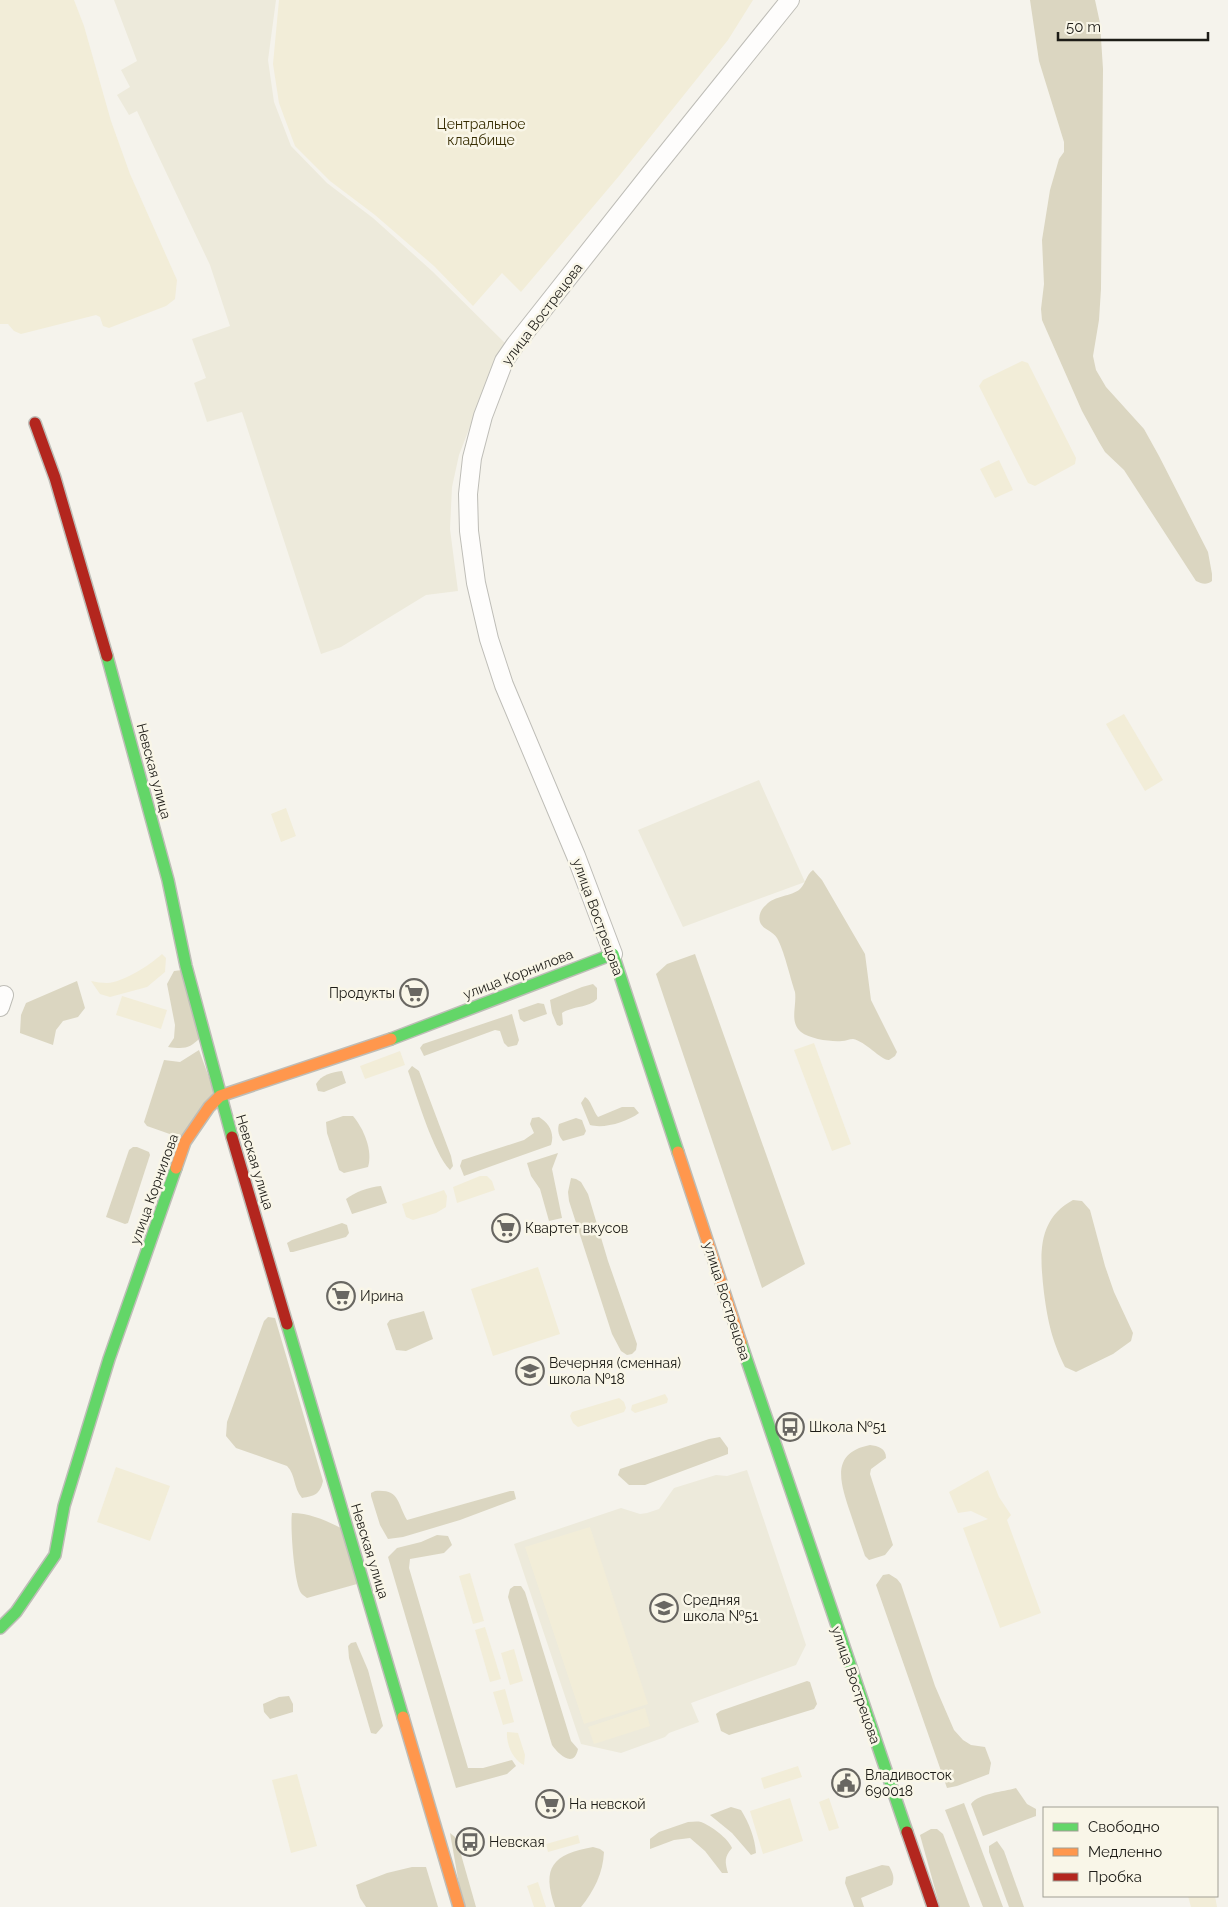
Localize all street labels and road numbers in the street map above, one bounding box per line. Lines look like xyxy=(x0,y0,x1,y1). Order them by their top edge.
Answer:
street label: улица Вострецова xyxy=(498,260,586,368)
street label: Невская улица xyxy=(134,721,174,821)
street label: улица Вострецова xyxy=(569,856,627,978)
street label: улица Корнилова xyxy=(461,946,575,1002)
street label: Невская улица xyxy=(233,1113,277,1211)
street label: улица Корнилова xyxy=(127,1132,181,1246)
street label: улица Вострецова xyxy=(700,1240,754,1362)
street label: Невская улица xyxy=(348,1502,392,1600)
street label: улица Вострецова xyxy=(828,1624,884,1746)

